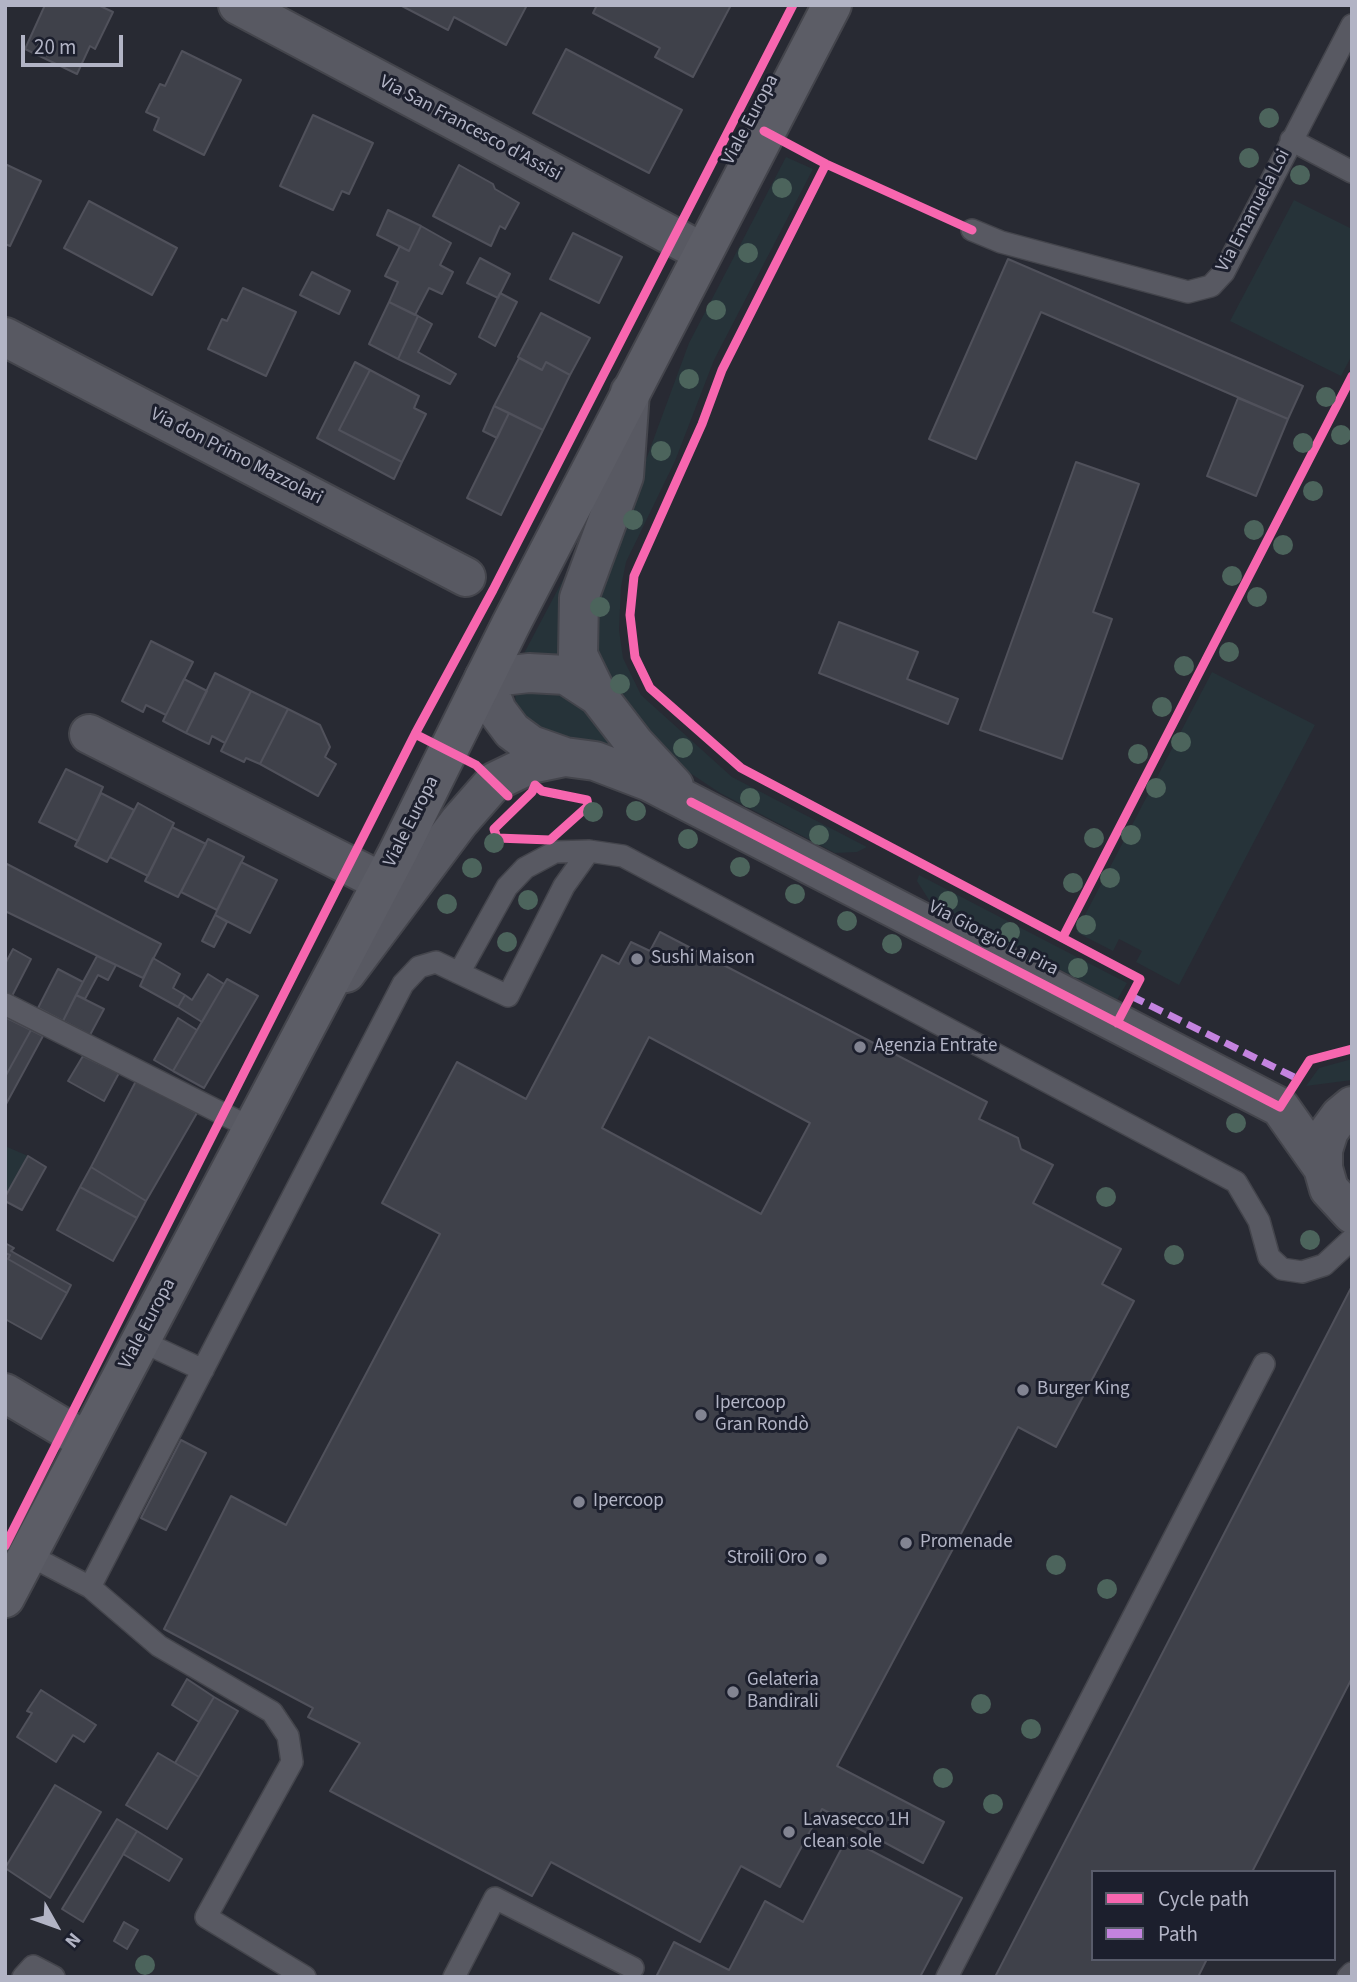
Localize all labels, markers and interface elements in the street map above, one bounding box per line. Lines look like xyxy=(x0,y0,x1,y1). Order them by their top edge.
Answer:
scale bar xyxy=(24,21,126,65)
text: 20 m xyxy=(34,32,76,62)
street label: Via San Francesco d'Assisi xyxy=(375,71,565,187)
street label: Viale Europa xyxy=(718,71,784,169)
street label: Via Emanuela Loi xyxy=(1212,146,1296,276)
street label: Via don Primo Mazzolari xyxy=(146,404,326,510)
street label: Viale Europa xyxy=(379,773,445,871)
street label: Via Giorgio La Pira xyxy=(924,896,1062,982)
place label: Sushi Maison xyxy=(651,948,755,970)
marker: Sushi Maison xyxy=(629,951,645,967)
place label: Agenzia Entrate xyxy=(874,1036,997,1058)
marker: Agenzia Entrate xyxy=(852,1039,868,1055)
street label: Viale Europa xyxy=(115,1275,181,1373)
place label: Burger King xyxy=(1037,1379,1130,1401)
marker: Burger King xyxy=(1015,1382,1031,1398)
place label: Ipercoop Gran Rondò xyxy=(715,1393,809,1437)
marker: Ipercoop Gran Rondò xyxy=(693,1407,709,1423)
place label: Ipercoop xyxy=(593,1491,664,1513)
marker: Ipercoop xyxy=(571,1494,587,1510)
place label: Promenade xyxy=(920,1532,1013,1554)
marker: Promenade xyxy=(898,1535,914,1551)
place label: Stroili Oro xyxy=(727,1548,807,1570)
marker: Stroili Oro xyxy=(813,1551,829,1567)
place label: Gelateria Bandirali xyxy=(747,1670,819,1714)
marker: Gelateria Bandirali xyxy=(725,1684,741,1700)
place label: Lavasecco 1H clean sole xyxy=(803,1810,910,1854)
marker: Lavasecco 1H clean sole xyxy=(781,1824,797,1840)
legend xyxy=(1091,1870,1336,1961)
text: Cycle path xyxy=(1158,1884,1249,1914)
north arrow xyxy=(21,1891,91,1961)
text: Path xyxy=(1158,1919,1198,1949)
text: N xyxy=(58,1926,87,1953)

